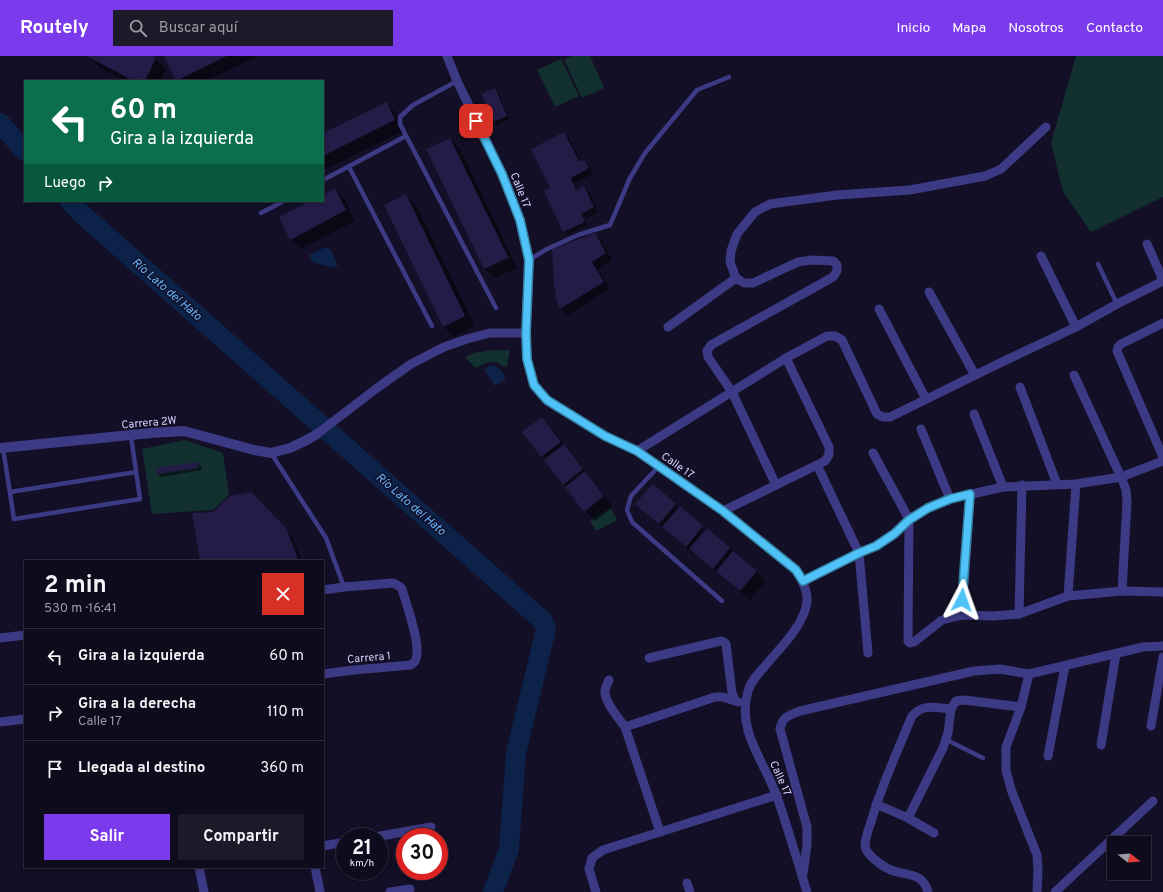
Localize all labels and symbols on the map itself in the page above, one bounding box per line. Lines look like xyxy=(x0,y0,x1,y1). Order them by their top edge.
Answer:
pin xyxy=(459,104,493,138)
street label: Calle 17 xyxy=(507,171,534,210)
water label: Río Lato del Hato xyxy=(128,255,205,325)
street label: Carrera 2W xyxy=(121,414,177,432)
street label: Calle 17 xyxy=(658,449,697,482)
water label: Río Lato del Hato xyxy=(372,470,449,540)
position arrow xyxy=(941,579,983,621)
street label: Carrera 1 xyxy=(347,649,392,667)
street label: Calle 17 xyxy=(766,759,794,798)
speed limit sign: 30 xyxy=(396,828,448,880)
north arrow xyxy=(1107,836,1151,880)

